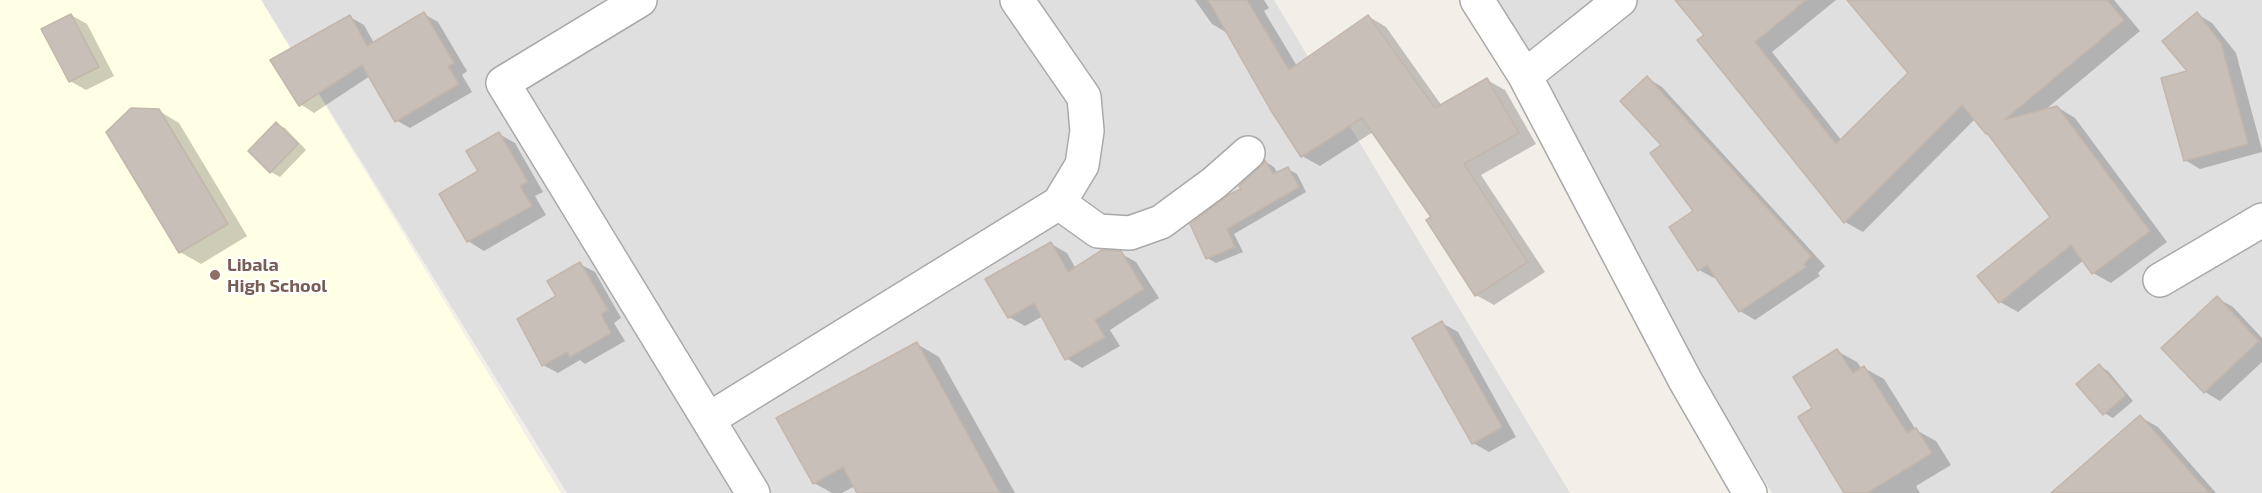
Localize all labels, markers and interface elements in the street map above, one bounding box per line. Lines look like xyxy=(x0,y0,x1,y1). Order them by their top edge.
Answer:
place label: Libala High School xyxy=(227,254,327,296)
marker: Libala High School xyxy=(208,268,222,282)

